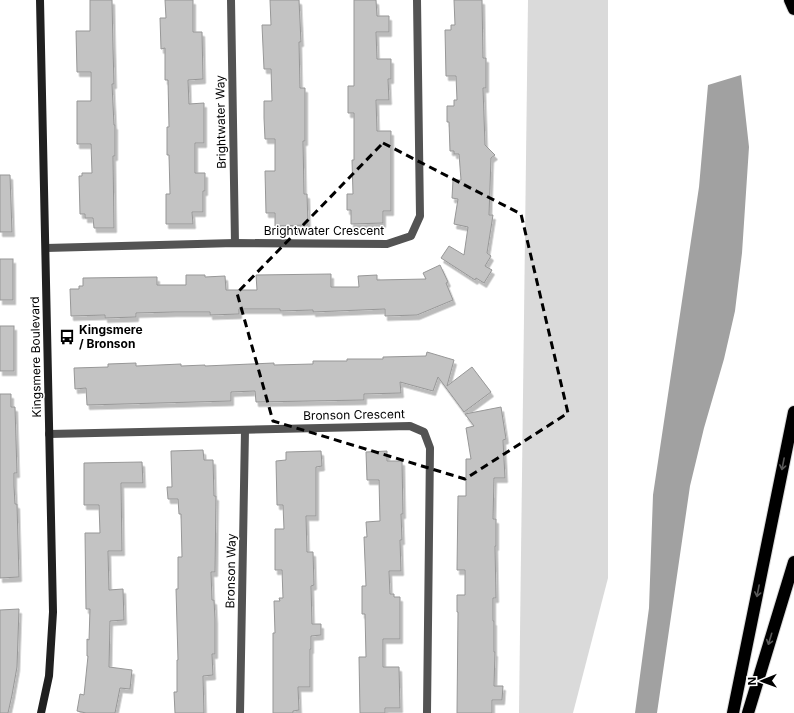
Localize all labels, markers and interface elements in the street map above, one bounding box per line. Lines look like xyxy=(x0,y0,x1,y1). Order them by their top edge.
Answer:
street label: Brightwater Way xyxy=(212,75,229,169)
street label: Brightwater Crescent xyxy=(264,223,384,238)
street label: Kingsmere Boulevard xyxy=(27,296,44,418)
place label: Kingsmere / Bronson xyxy=(79,322,143,351)
bus stop icon: Kingsmere / Bronson xyxy=(58,328,76,346)
street label: Bronson Crescent xyxy=(303,406,405,423)
one-way arrow xyxy=(779,457,787,470)
street label: Bronson Way xyxy=(222,533,239,609)
one-way arrow xyxy=(753,584,761,597)
one-way arrow xyxy=(766,632,773,645)
north arrow xyxy=(742,661,782,701)
text: N xyxy=(745,677,759,685)

